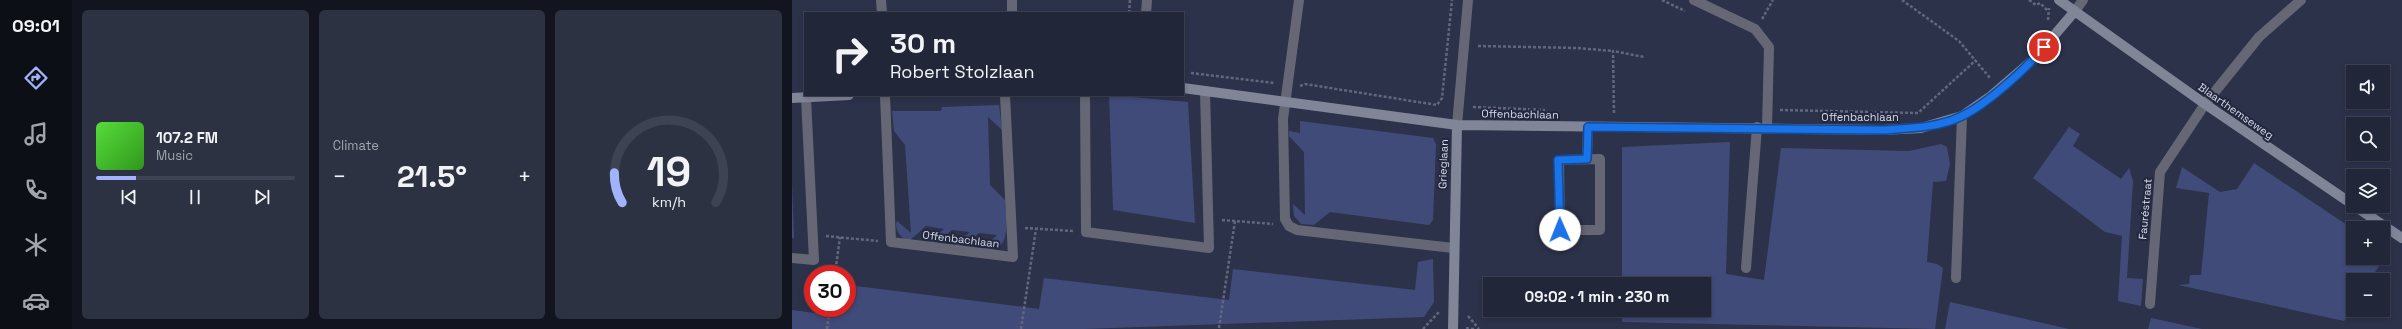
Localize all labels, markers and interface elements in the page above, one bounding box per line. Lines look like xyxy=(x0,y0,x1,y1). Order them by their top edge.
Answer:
text: 09:01 xyxy=(12,14,60,37)
text: 30 m xyxy=(890,25,956,61)
icon: right xyxy=(824,28,876,80)
pin xyxy=(2027,30,2061,64)
icon: arrive xyxy=(2033,36,2055,58)
text: Robert Stolzlaan xyxy=(890,60,1034,83)
icon: directions xyxy=(22,64,50,92)
map controls xyxy=(2346,65,2390,317)
button: sound xyxy=(2346,65,2390,109)
street label: Blaarthemseweg xyxy=(2196,80,2276,142)
street label: Offenbachlaan xyxy=(1481,106,1559,122)
street label: Offenbachlaan xyxy=(1821,110,1899,124)
button: search xyxy=(2346,117,2390,161)
icon: music xyxy=(22,120,50,148)
text: 107.2 FM xyxy=(156,128,218,147)
text: Climate xyxy=(333,137,379,154)
street label: Grieglaan xyxy=(1435,139,1451,189)
text: 19 xyxy=(646,144,691,197)
text: Music xyxy=(156,147,193,164)
text: 21.5° xyxy=(397,157,467,196)
text: − xyxy=(333,162,346,190)
text: + xyxy=(518,162,531,190)
button: layers xyxy=(2346,169,2390,213)
icon: phone xyxy=(22,176,50,204)
street label: Fauréstraat xyxy=(2135,178,2155,240)
icon: previous xyxy=(118,186,140,208)
icon: pause xyxy=(184,186,206,208)
icon: next xyxy=(251,186,273,208)
text: km/h xyxy=(652,192,686,210)
position arrow xyxy=(1539,209,1581,251)
button: + xyxy=(2346,221,2390,265)
street label: Offenbachlaan xyxy=(922,227,1000,251)
icon: climate xyxy=(22,231,50,259)
speed limit sign: 30 xyxy=(804,265,856,317)
button: − xyxy=(2346,273,2390,317)
icon: car xyxy=(22,287,50,315)
text: 09:02 · 1 min · 230 m xyxy=(1525,287,1669,306)

